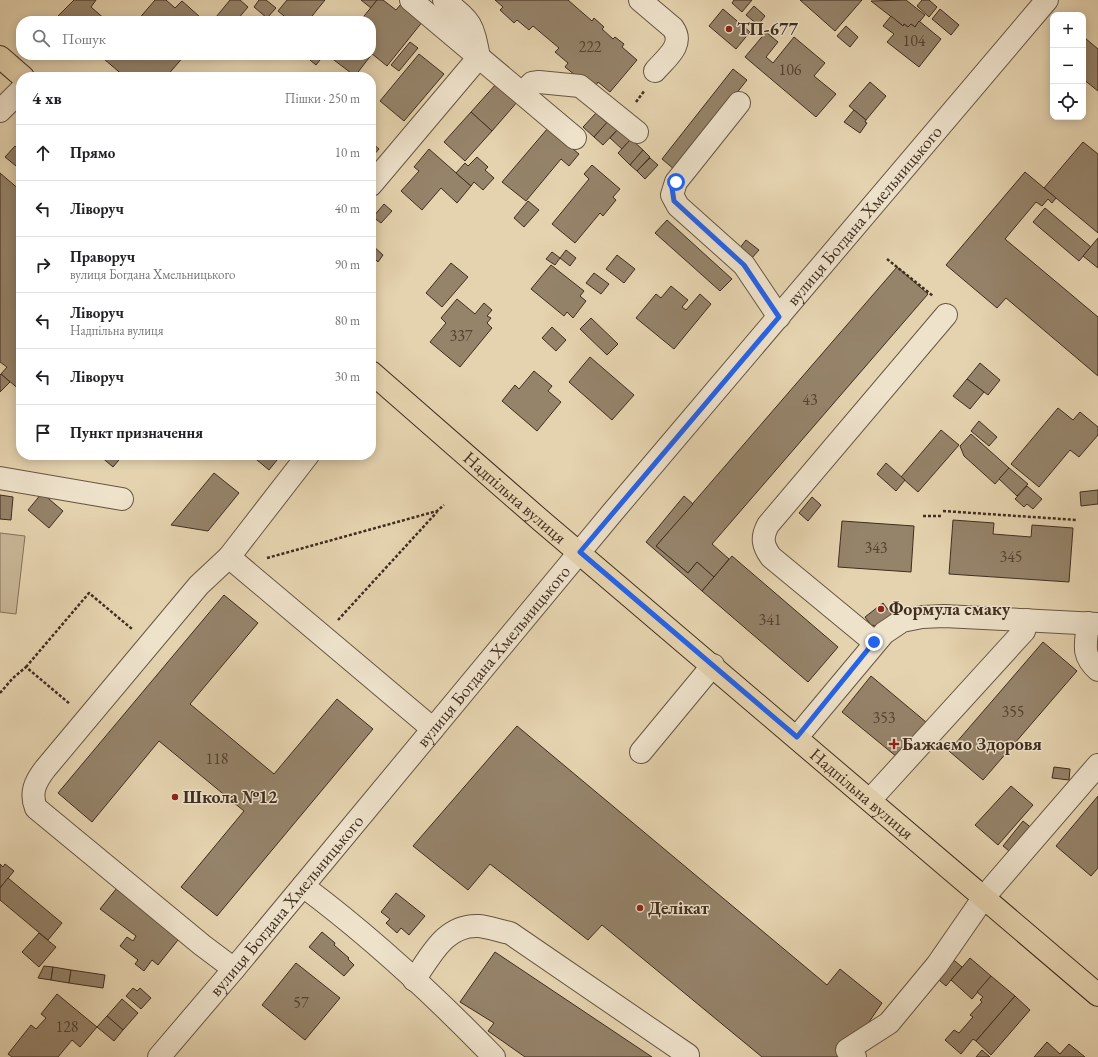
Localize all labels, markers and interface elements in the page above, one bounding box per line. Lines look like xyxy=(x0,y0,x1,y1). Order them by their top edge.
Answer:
map controls xyxy=(1050,12,1086,120)
button: + xyxy=(1050,12,1086,48)
search box xyxy=(16,16,376,60)
place label: ТП-677 xyxy=(737,17,798,40)
marker: ТП-677 xyxy=(724,24,734,34)
icon: search xyxy=(30,27,52,49)
text: Пошук xyxy=(62,29,106,48)
house number: 104 xyxy=(902,30,926,51)
house number: 222 xyxy=(578,36,602,57)
button: − xyxy=(1050,48,1086,84)
house number: 106 xyxy=(778,59,802,80)
button: locate xyxy=(1050,84,1086,120)
text: 4 хв xyxy=(32,87,62,109)
text: Пішки · 250 m xyxy=(285,90,360,107)
street label: вулиця Богдана Хмельницького xyxy=(781,120,947,310)
icon: ahead xyxy=(32,142,54,164)
text: Прямо xyxy=(70,143,115,162)
text: 10 m xyxy=(335,144,360,161)
route start xyxy=(667,173,685,191)
icon: left xyxy=(32,198,54,220)
text: Ліворуч xyxy=(70,199,124,218)
text: 40 m xyxy=(335,200,360,217)
text: Праворуч xyxy=(70,247,135,266)
icon: right xyxy=(32,254,54,276)
text: 90 m xyxy=(335,256,360,273)
text: вулиця Богдана Хмельницького xyxy=(70,266,235,283)
text: Ліворуч xyxy=(70,303,124,322)
icon: left xyxy=(32,310,54,332)
text: 80 m xyxy=(335,312,360,329)
text: Надпільна вулиця xyxy=(70,322,164,339)
house number: 337 xyxy=(449,325,473,346)
icon: left xyxy=(32,366,54,388)
text: Ліворуч xyxy=(70,367,124,386)
text: 30 m xyxy=(335,368,360,385)
house number: 43 xyxy=(802,389,818,410)
icon: arrive xyxy=(32,422,54,444)
text: Пункт призначення xyxy=(70,423,203,442)
street label: Надпільна вулиця xyxy=(459,446,572,548)
house number: 343 xyxy=(864,537,888,558)
house number: 345 xyxy=(999,546,1023,567)
street label: вулиця Богдана Хмельницького xyxy=(411,560,575,751)
place label: Формула смаку xyxy=(889,597,1011,620)
marker: Формула смаку xyxy=(876,604,886,614)
house number: 341 xyxy=(758,609,782,630)
route end xyxy=(865,633,883,651)
house number: 355 xyxy=(1001,701,1025,722)
house number: 353 xyxy=(872,707,896,728)
place label: Бажаємо Здоровя xyxy=(902,732,1042,755)
marker: Бажаємо Здоровя xyxy=(889,739,899,749)
street label: Надпільна вулиця xyxy=(805,743,919,844)
house number: 118 xyxy=(205,748,229,769)
place label: Школа №12 xyxy=(183,785,278,808)
marker: Школа №12 xyxy=(170,792,180,802)
street label: вулиця Богдана Хмельницького xyxy=(204,810,368,1001)
place label: Делікат xyxy=(648,896,709,919)
marker: Делікат xyxy=(635,903,645,913)
house number: 57 xyxy=(293,992,309,1013)
house number: 128 xyxy=(55,1016,79,1037)

